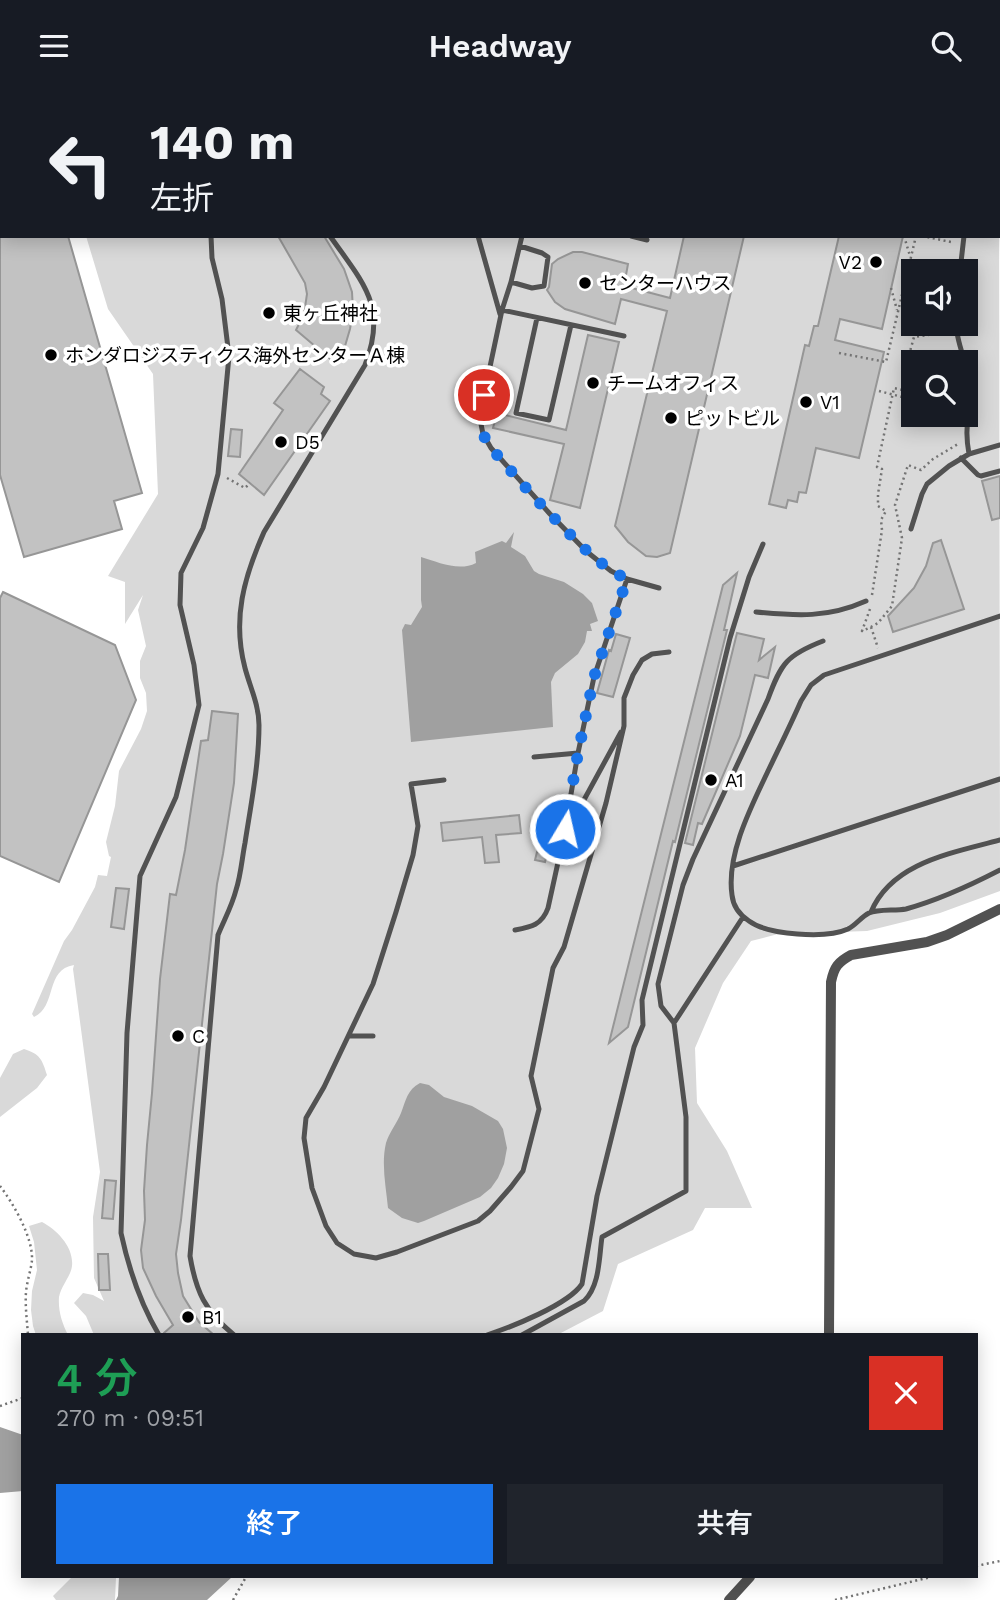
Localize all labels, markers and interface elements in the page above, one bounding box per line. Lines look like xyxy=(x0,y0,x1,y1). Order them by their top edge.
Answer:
icon: menu xyxy=(35,27,73,65)
text: Headway xyxy=(428,27,572,65)
icon: search xyxy=(927,27,965,65)
text: 140 m xyxy=(150,113,294,171)
icon: left xyxy=(35,119,126,210)
text: 左折 xyxy=(150,179,214,217)
place label: V2 xyxy=(839,251,862,274)
marker: V2 xyxy=(868,254,884,270)
map controls xyxy=(901,259,978,427)
button: sound xyxy=(901,259,978,336)
place label: センターハウス xyxy=(599,272,732,295)
marker: センターハウス xyxy=(577,275,593,291)
place label: 東ヶ丘神社 xyxy=(283,302,378,325)
marker: 東ヶ丘神社 xyxy=(261,305,277,321)
place label: ホンダロジスティクス海外センターＡ棟 xyxy=(65,344,405,367)
marker: ホンダロジスティクス海外センターＡ棟 xyxy=(43,347,59,363)
button: search xyxy=(901,350,978,427)
pin xyxy=(454,365,514,425)
place label: チームオフィス xyxy=(607,372,739,395)
marker: チームオフィス xyxy=(585,375,601,391)
icon: arrive xyxy=(465,376,503,414)
place label: V1 xyxy=(820,391,840,414)
marker: V1 xyxy=(798,394,814,410)
place label: ピットビル xyxy=(685,407,780,430)
marker: ピットビル xyxy=(663,410,679,426)
place label: D5 xyxy=(295,431,320,454)
marker: D5 xyxy=(273,434,289,450)
place label: A1 xyxy=(725,769,744,792)
marker: A1 xyxy=(703,772,719,788)
position arrow xyxy=(528,792,602,866)
place label: C xyxy=(192,1025,205,1048)
marker: C xyxy=(170,1028,186,1044)
place label: B1 xyxy=(202,1306,222,1329)
marker: B1 xyxy=(180,1309,196,1325)
text: 4 分 xyxy=(56,1354,137,1403)
button: close xyxy=(869,1356,943,1430)
text: 270 m · 09:51 xyxy=(56,1405,204,1432)
button: 終了 xyxy=(56,1484,493,1564)
button: 共有 xyxy=(507,1484,943,1564)

